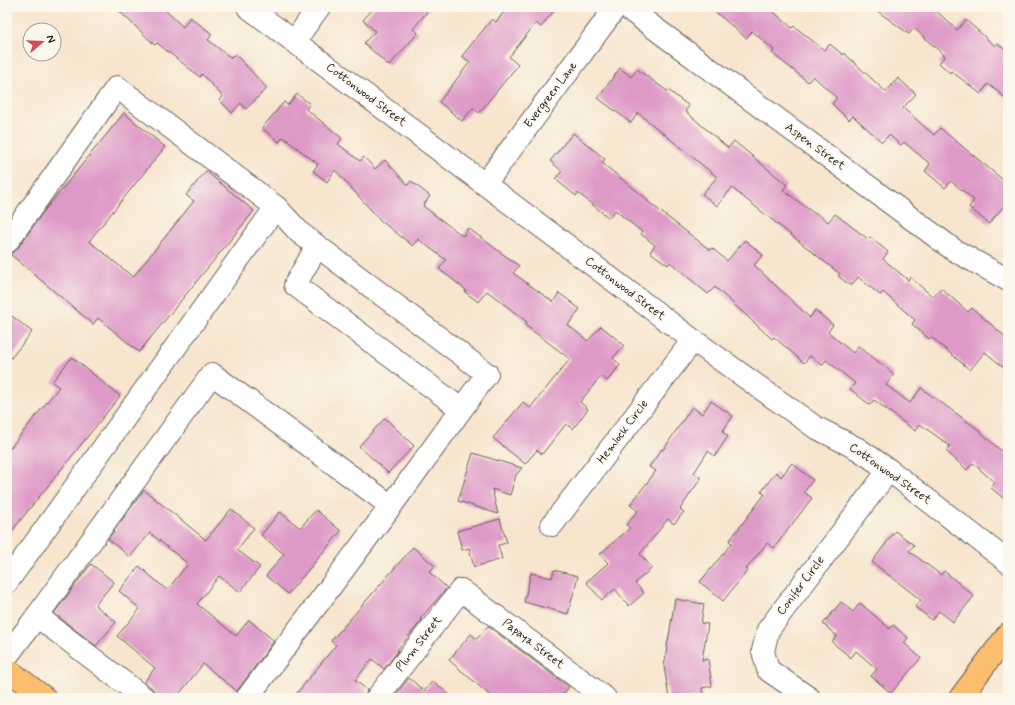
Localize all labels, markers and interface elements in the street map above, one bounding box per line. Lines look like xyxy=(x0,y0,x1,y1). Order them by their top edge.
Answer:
north arrow xyxy=(22,22,62,62)
text: N xyxy=(43,33,58,45)
street label: Evergreen Lane xyxy=(521,58,581,131)
street label: Cottonwood Street xyxy=(323,59,409,131)
street label: Aspen Street xyxy=(782,120,848,174)
street label: Cottonwood Street xyxy=(582,253,668,325)
street label: Hemlock Circle xyxy=(594,397,652,467)
street label: Cottonwood Street xyxy=(846,440,934,508)
street label: Conifer Circle xyxy=(773,553,829,619)
street label: Plum Street xyxy=(392,613,446,675)
street label: Papaya Street xyxy=(499,615,567,673)

